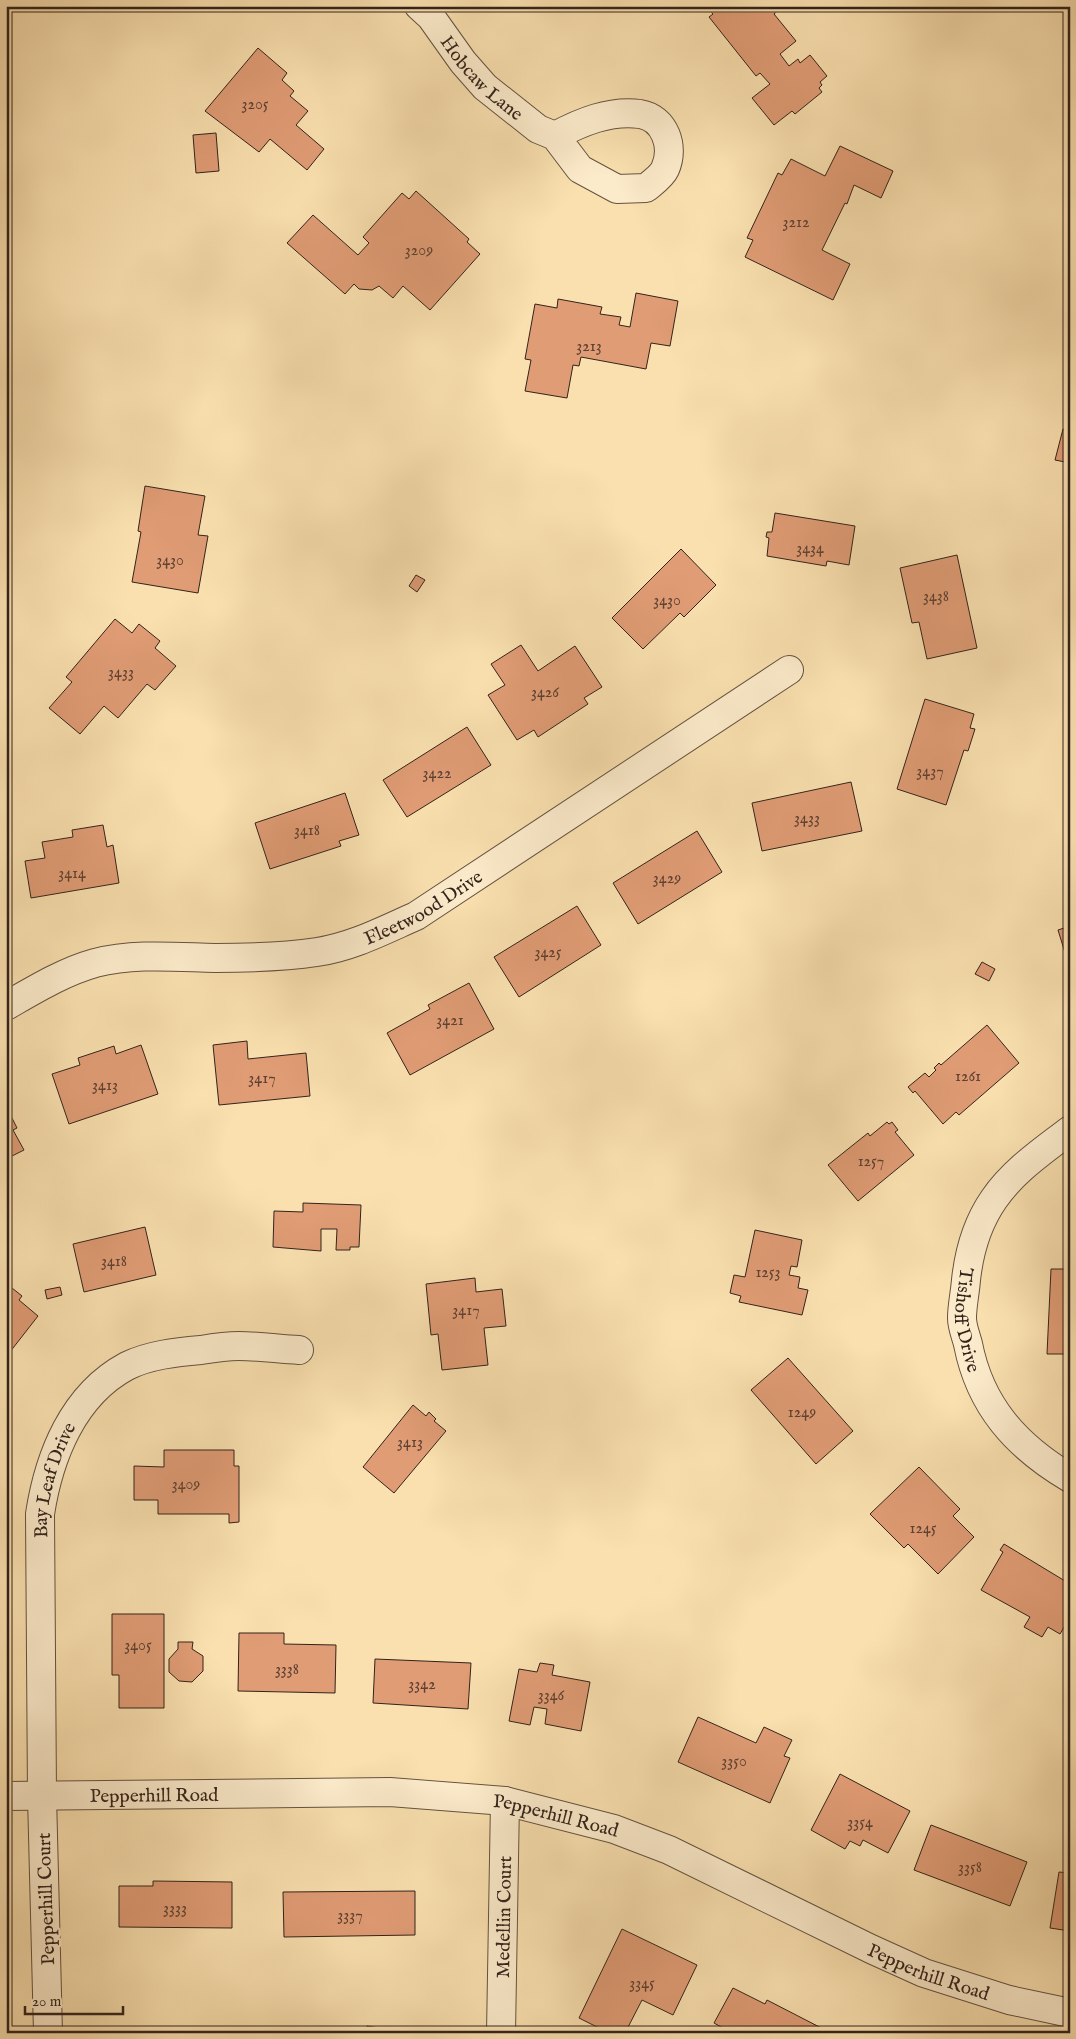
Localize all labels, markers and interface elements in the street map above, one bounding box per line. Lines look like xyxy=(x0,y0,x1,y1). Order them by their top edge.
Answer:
street label: Hobcaw Lane xyxy=(434,31,528,127)
house number: 3205 xyxy=(241,95,269,115)
house number: 3212 xyxy=(783,213,809,233)
house number: 3209 xyxy=(405,241,433,261)
house number: 3213 xyxy=(576,337,602,357)
house number: 3434 xyxy=(796,539,824,559)
house number: 3430 xyxy=(156,551,184,571)
house number: 3438 xyxy=(923,587,949,607)
house number: 3430 xyxy=(653,591,681,611)
house number: 3433 xyxy=(108,663,134,683)
house number: 3426 xyxy=(531,683,559,703)
house number: 3437 xyxy=(916,762,944,782)
house number: 3422 xyxy=(423,764,451,784)
house number: 3433 xyxy=(794,809,820,829)
house number: 3418 xyxy=(294,821,320,841)
house number: 3414 xyxy=(58,864,86,884)
street label: Fleetwood Drive xyxy=(361,865,488,951)
house number: 3429 xyxy=(653,869,681,889)
house number: 3425 xyxy=(534,943,562,963)
house number: 3421 xyxy=(436,1011,464,1031)
house number: 1261 xyxy=(955,1067,981,1087)
house number: 3417 xyxy=(248,1069,276,1089)
house number: 3413 xyxy=(92,1076,118,1096)
house number: 1257 xyxy=(858,1152,884,1172)
house number: 3418 xyxy=(101,1252,127,1272)
house number: 1253 xyxy=(755,1263,781,1283)
street label: Tishoff Drive xyxy=(948,1266,985,1376)
house number: 3417 xyxy=(452,1301,480,1321)
house number: 1249 xyxy=(788,1403,816,1423)
street label: Bay Leaf Drive xyxy=(29,1418,82,1538)
house number: 3413 xyxy=(397,1433,423,1453)
house number: 3409 xyxy=(172,1475,200,1495)
house number: 1245 xyxy=(909,1519,937,1539)
house number: 3405 xyxy=(124,1636,152,1656)
house number: 3338 xyxy=(275,1660,299,1680)
house number: 3342 xyxy=(408,1675,436,1695)
house number: 3346 xyxy=(538,1686,565,1706)
house number: 3350 xyxy=(721,1752,747,1772)
street label: Pepperhill Road xyxy=(90,1784,219,1809)
street label: Pepperhill Road xyxy=(492,1790,622,1844)
house number: 3354 xyxy=(847,1813,873,1833)
street label: Pepperhill Court xyxy=(33,1832,61,1966)
street label: Medellin Court xyxy=(492,1855,518,1978)
house number: 3358 xyxy=(958,1858,982,1878)
house number: 3333 xyxy=(163,1899,187,1919)
house number: 3337 xyxy=(337,1906,363,1926)
street label: Pepperhill Road xyxy=(863,1939,993,2007)
house number: 3345 xyxy=(629,1974,655,1994)
scale bar xyxy=(25,1984,122,2016)
text: 20 m xyxy=(32,1992,62,2011)

